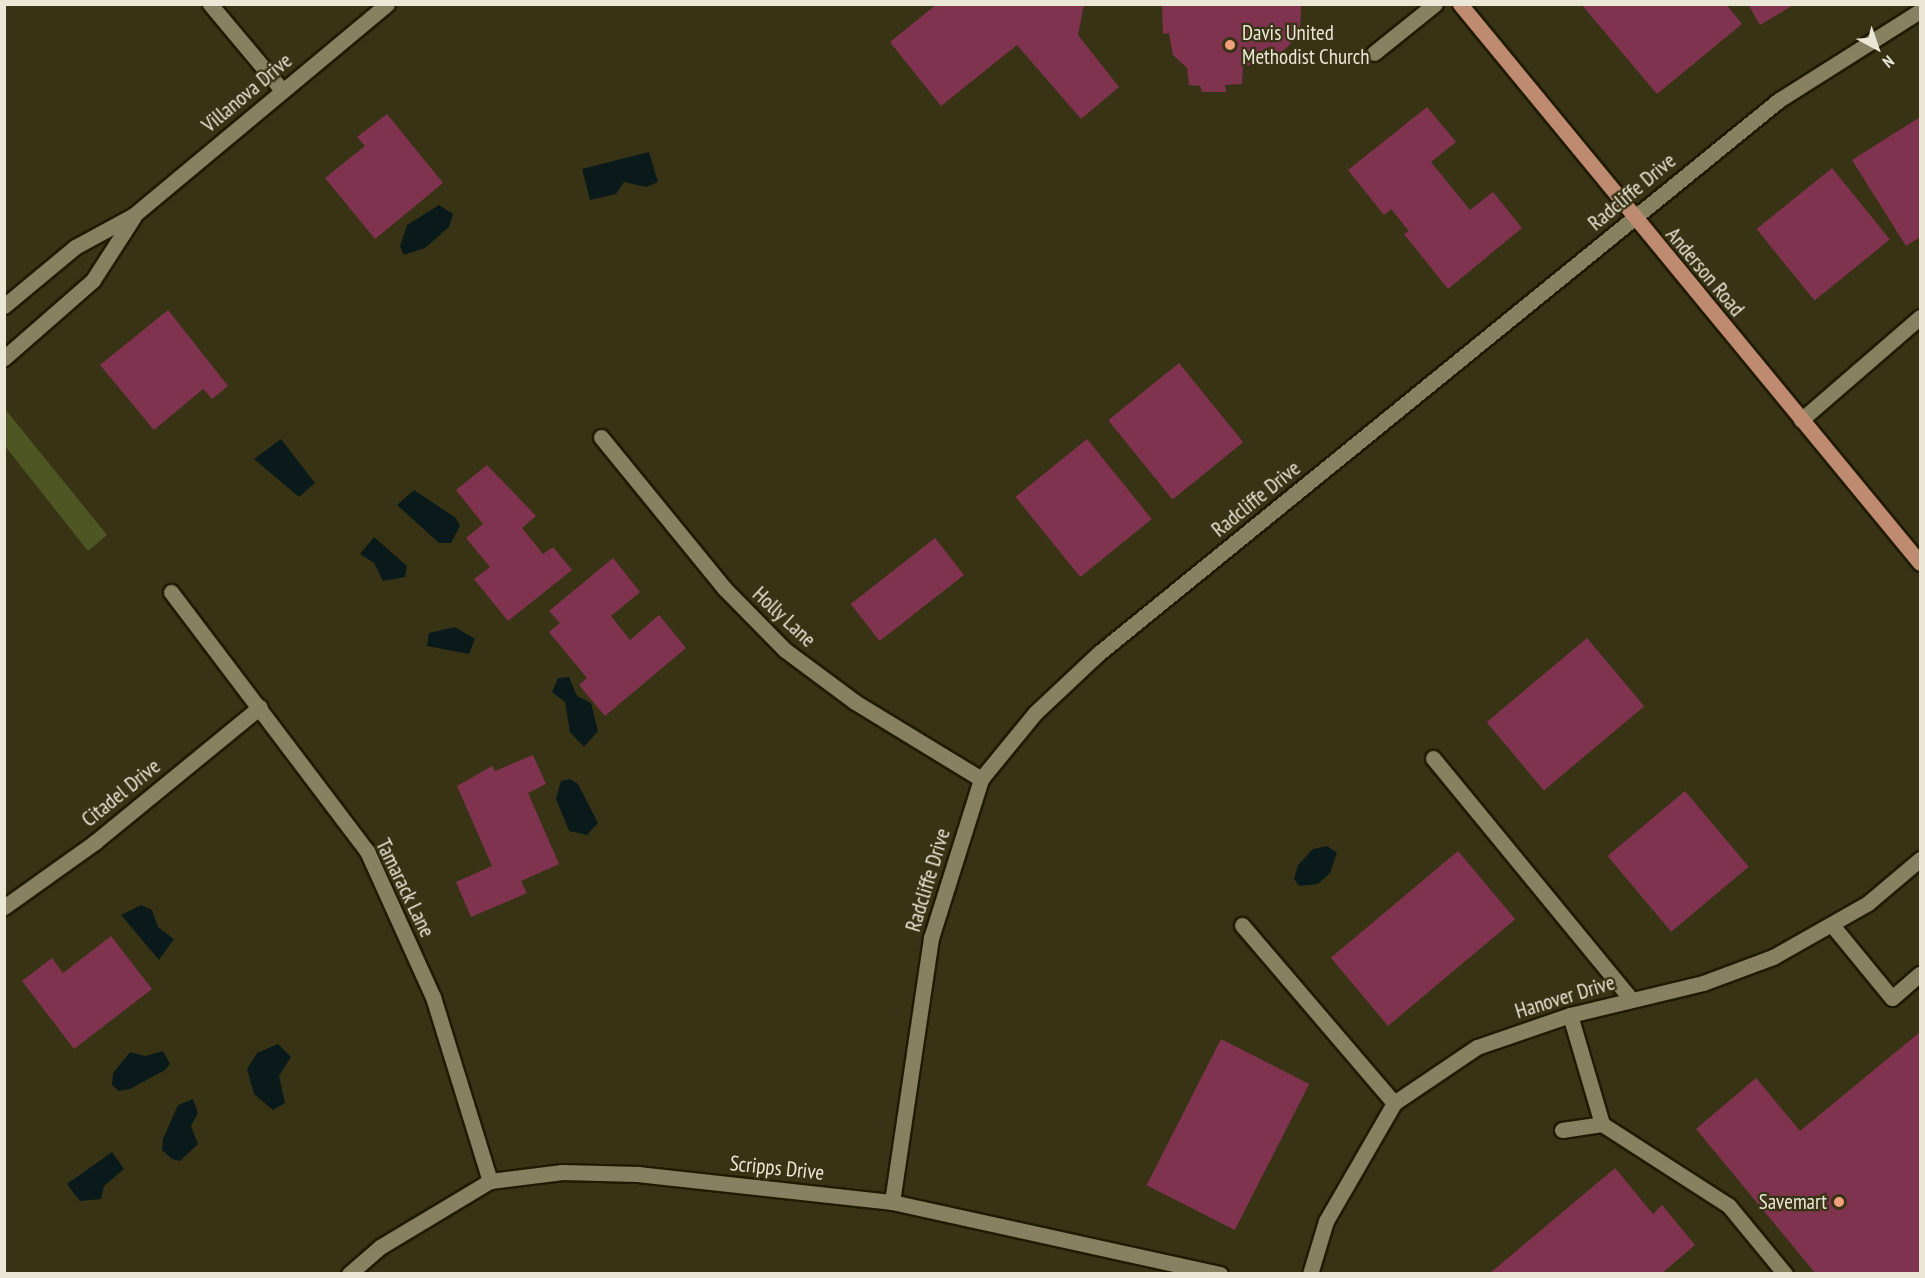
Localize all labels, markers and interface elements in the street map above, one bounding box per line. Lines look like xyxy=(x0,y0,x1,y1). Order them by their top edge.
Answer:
north arrow xyxy=(1847,18,1907,78)
place label: Davis United Methodist Church xyxy=(1242,20,1370,70)
marker: Davis United Methodist Church xyxy=(1223,38,1237,52)
street label: Villanova Drive xyxy=(197,48,297,138)
text: N xyxy=(1879,51,1898,72)
street label: Radcliffe Drive xyxy=(1583,148,1681,236)
street label: Anderson Road xyxy=(1661,222,1749,322)
street label: Radcliffe Drive xyxy=(1207,456,1305,542)
street label: Holly Lane xyxy=(747,581,821,653)
street label: Citadel Drive xyxy=(77,754,165,832)
street label: Radcliffe Drive xyxy=(900,825,956,935)
street label: Tamarack Lane xyxy=(370,834,440,942)
street label: Hanover Drive xyxy=(1512,970,1618,1024)
street label: Scripps Drive xyxy=(729,1151,825,1185)
place label: Savemart xyxy=(1759,1189,1827,1215)
marker: Savemart xyxy=(1832,1195,1846,1209)

